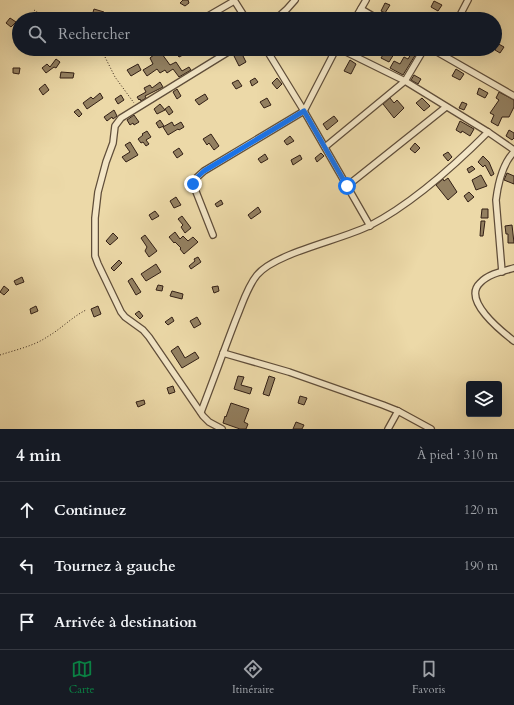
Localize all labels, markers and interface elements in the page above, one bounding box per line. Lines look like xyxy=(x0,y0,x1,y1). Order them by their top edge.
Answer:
search box xyxy=(12,12,502,56)
icon: search xyxy=(26,23,48,45)
text: Rechercher xyxy=(58,24,130,44)
route end xyxy=(184,175,202,193)
route start xyxy=(338,177,356,195)
map controls xyxy=(466,381,502,417)
button: layers xyxy=(466,381,502,417)
text: 4 min xyxy=(16,444,61,467)
text: À pied · 310 m xyxy=(417,446,498,464)
icon: ahead xyxy=(16,499,38,521)
text: Continuez xyxy=(54,500,126,520)
text: 120 m xyxy=(464,501,498,519)
icon: left xyxy=(16,555,38,577)
text: Tournez à gauche xyxy=(54,556,176,576)
text: 190 m xyxy=(464,557,498,575)
icon: arrive xyxy=(16,611,38,633)
text: Arrivée à destination xyxy=(54,612,197,632)
tab: Carte xyxy=(69,658,94,697)
tab: Itinéraire xyxy=(232,658,274,697)
tab: Favoris xyxy=(412,658,445,697)

